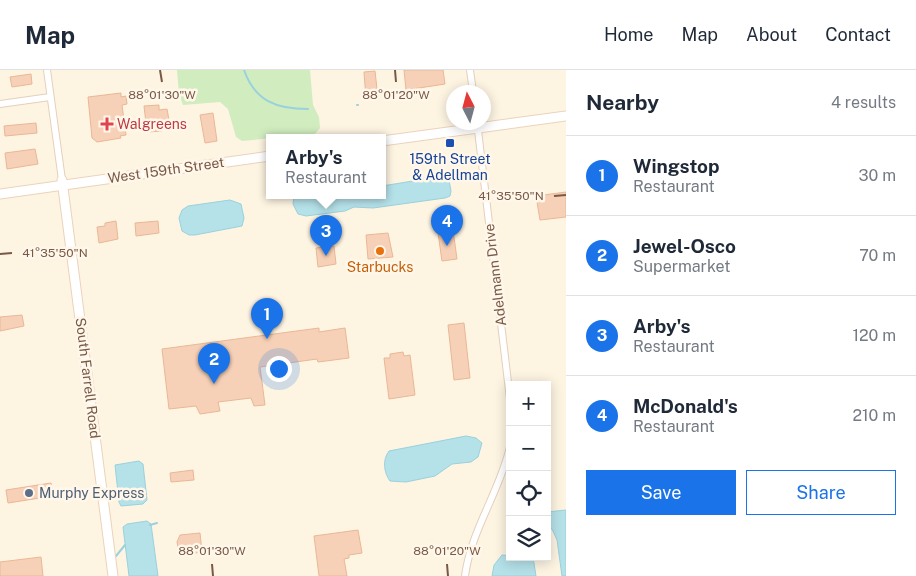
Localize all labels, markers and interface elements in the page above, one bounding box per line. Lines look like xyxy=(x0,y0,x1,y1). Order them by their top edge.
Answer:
text: Map xyxy=(25,21,75,49)
text: Home xyxy=(604,24,654,45)
text: Map xyxy=(682,24,718,45)
text: About xyxy=(746,24,797,45)
text: Contact xyxy=(825,24,891,45)
north arrow xyxy=(446,85,491,130)
text: 88°01'30"W xyxy=(128,88,196,102)
text: 88°01'20"W xyxy=(362,88,430,102)
text: Nearby xyxy=(586,90,659,115)
text: 4 results xyxy=(831,93,896,112)
place label: Walgreens xyxy=(117,116,187,132)
marker: Walgreens xyxy=(101,118,113,130)
popup xyxy=(266,134,386,199)
marker: 159th Street & Adellman xyxy=(444,137,456,149)
text: Arby's xyxy=(285,146,343,168)
place label: 159th Street & Adellman xyxy=(409,151,491,183)
street label: West 159th Street xyxy=(107,154,225,186)
text: Wingstop xyxy=(633,155,720,177)
text: 1 xyxy=(599,166,605,185)
text: 30 m xyxy=(859,166,896,185)
text: Restaurant xyxy=(285,168,367,187)
text: Restaurant xyxy=(633,177,715,196)
text: 41°35'50"N xyxy=(478,189,544,203)
pin: 4 xyxy=(431,205,463,246)
pin: 3 xyxy=(310,215,342,256)
street label: Adelmann Drive xyxy=(481,223,509,327)
text: Jewel-Osco xyxy=(633,235,736,257)
marker: Starbucks xyxy=(374,245,386,257)
text: 41°35'50"N xyxy=(22,246,88,260)
text: 2 xyxy=(597,246,607,265)
text: 70 m xyxy=(859,246,896,265)
text: Supermarket xyxy=(633,257,730,276)
place label: Starbucks xyxy=(347,259,413,275)
pin: 1 xyxy=(251,298,283,339)
text: Arby's xyxy=(633,315,690,337)
street label: South Farrell Road xyxy=(73,317,103,439)
text: 3 xyxy=(597,326,607,345)
text: 120 m xyxy=(852,326,896,345)
text: Restaurant xyxy=(633,337,715,356)
pin: 2 xyxy=(198,343,230,384)
your location xyxy=(266,356,292,382)
map controls xyxy=(506,381,551,561)
button: + xyxy=(506,381,551,426)
text: McDonald's xyxy=(633,395,738,417)
text: 4 xyxy=(597,406,607,425)
text: 210 m xyxy=(852,406,896,425)
text: Restaurant xyxy=(633,417,715,436)
button: − xyxy=(506,426,551,471)
button: Save xyxy=(586,470,736,515)
button: Share xyxy=(746,470,896,515)
button: locate xyxy=(506,471,551,516)
place label: Murphy Express xyxy=(39,485,144,501)
marker: Murphy Express xyxy=(23,487,35,499)
button: layers xyxy=(506,516,551,561)
text: 88°01'30"W xyxy=(178,544,246,558)
text: 88°01'20"W xyxy=(413,544,481,558)

